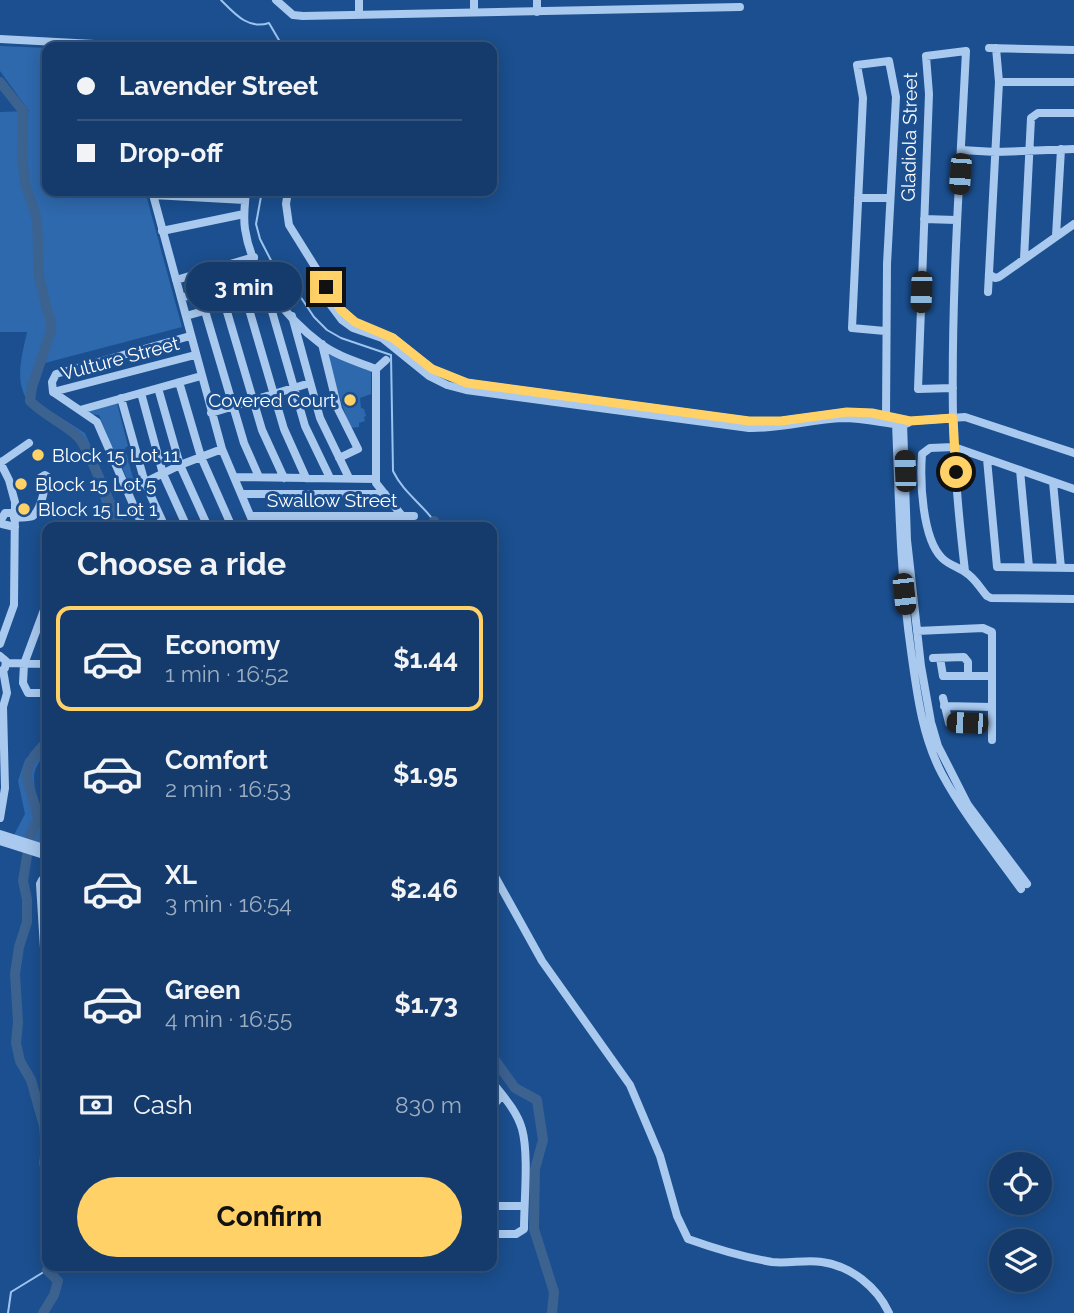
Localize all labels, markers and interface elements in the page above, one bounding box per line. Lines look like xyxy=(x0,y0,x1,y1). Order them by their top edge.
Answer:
text: Lavender Street xyxy=(119,71,318,101)
street label: Gladiola Street xyxy=(897,71,921,202)
text: Drop-off xyxy=(119,138,223,168)
car xyxy=(949,152,972,196)
callout: 3 min xyxy=(186,262,302,312)
route end xyxy=(310,271,342,303)
car xyxy=(910,271,933,313)
text: 3 min xyxy=(214,273,274,300)
street label: Vulture Street xyxy=(59,332,182,384)
place label: Covered Court xyxy=(208,389,337,411)
marker: Covered Court xyxy=(342,392,358,408)
place label: Block 15 Lot 11 xyxy=(52,444,179,466)
marker: Block 15 Lot 11 xyxy=(30,447,46,463)
car xyxy=(894,450,917,492)
route start xyxy=(940,456,972,488)
place label: Block 15 Lot 5 xyxy=(35,473,156,495)
marker: Block 15 Lot 5 xyxy=(13,476,29,492)
street label: Swallow Street xyxy=(267,489,398,511)
place label: Block 15 Lot 1 xyxy=(38,498,157,520)
marker: Block 15 Lot 1 xyxy=(16,501,32,517)
text: Choose a ride xyxy=(77,545,286,582)
car xyxy=(892,572,917,616)
icon: car xyxy=(81,627,144,690)
text: Economy xyxy=(165,630,280,660)
text: $1.44 xyxy=(393,644,458,674)
text: 1 min · 16:52 xyxy=(165,660,289,687)
car xyxy=(946,712,989,734)
icon: car xyxy=(81,742,144,805)
text: Comfort xyxy=(165,745,268,775)
text: $1.95 xyxy=(393,759,458,789)
text: 2 min · 16:53 xyxy=(165,775,291,802)
icon: car xyxy=(81,857,144,920)
text: XL xyxy=(165,860,197,890)
text: $2.46 xyxy=(390,874,458,904)
text: 3 min · 16:54 xyxy=(165,890,292,917)
icon: car xyxy=(81,972,144,1035)
text: Green xyxy=(165,975,241,1005)
text: $1.73 xyxy=(394,989,458,1019)
text: 4 min · 16:55 xyxy=(165,1005,292,1032)
icon: cash xyxy=(77,1086,115,1124)
text: Cash xyxy=(133,1090,193,1120)
text: 830 m xyxy=(395,1091,462,1118)
map controls xyxy=(989,1152,1052,1292)
button: locate xyxy=(989,1152,1052,1215)
button: Confirm xyxy=(77,1177,462,1257)
button: layers xyxy=(989,1229,1052,1292)

